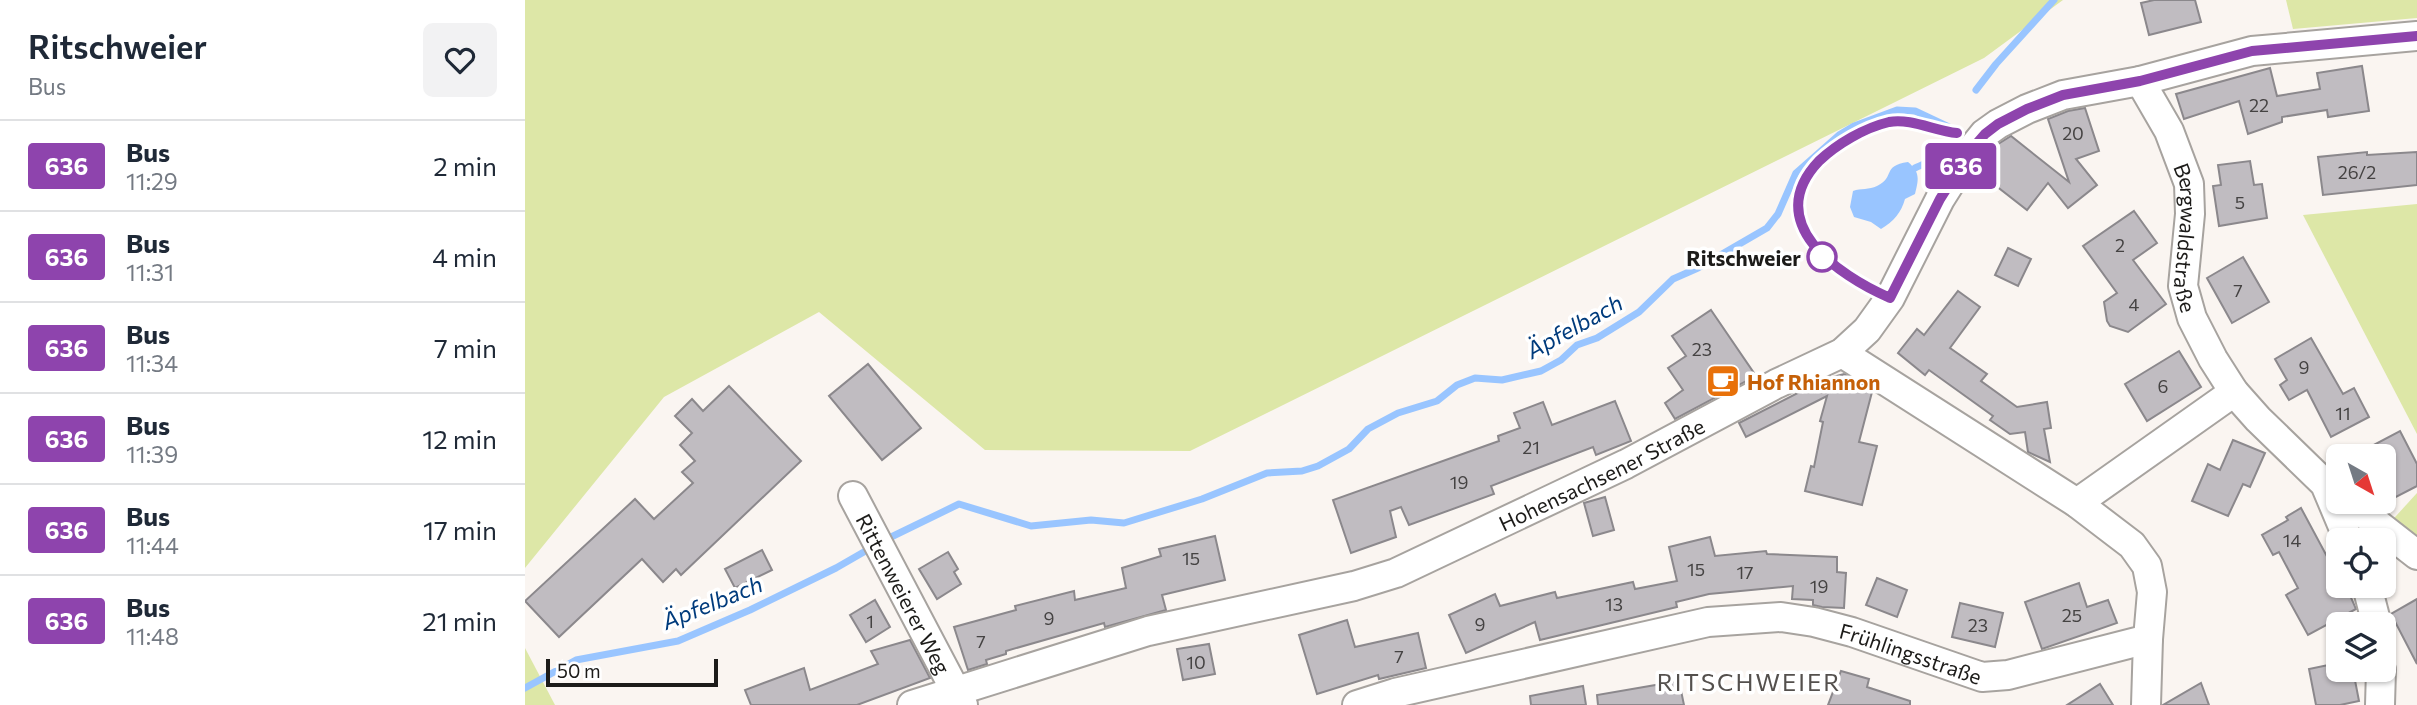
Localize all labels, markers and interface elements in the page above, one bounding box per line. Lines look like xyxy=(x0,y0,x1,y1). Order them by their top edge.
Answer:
button: heart xyxy=(423,23,497,97)
text: Ritschweier xyxy=(28,25,207,66)
text: Bus xyxy=(28,72,66,100)
house number: 22 xyxy=(2249,94,2269,116)
house number: 20 xyxy=(2062,122,2084,144)
text: Bus xyxy=(126,136,170,167)
line badge: 636 xyxy=(1921,143,2001,189)
text: 2 min xyxy=(433,150,497,181)
text: 636 xyxy=(45,151,88,180)
text: 636 xyxy=(1939,151,1983,180)
street label: Bergwaldstraße xyxy=(2170,159,2203,315)
house number: 26/2 xyxy=(2338,161,2376,183)
text: 11:29 xyxy=(126,167,178,195)
house number: 5 xyxy=(2235,191,2245,213)
text: Bus xyxy=(126,227,170,258)
house number: 2 xyxy=(2115,234,2125,256)
text: 4 min xyxy=(432,241,497,272)
text: 636 xyxy=(45,242,88,271)
marker: Ritschweier xyxy=(1807,242,1837,272)
place label: Ritschweier xyxy=(1686,245,1801,270)
text: 11:31 xyxy=(126,258,174,286)
house number: 7 xyxy=(2233,279,2243,301)
water label: Äpfelbach xyxy=(1520,288,1627,364)
house number: 4 xyxy=(2129,293,2140,315)
text: Bus xyxy=(126,318,170,349)
text: 7 min xyxy=(434,332,497,363)
text: 636 xyxy=(45,333,88,362)
house number: 23 xyxy=(1692,338,1712,360)
text: 11:34 xyxy=(126,349,178,377)
house number: 9 xyxy=(2299,356,2309,378)
cafe icon: Hof Rhiannon xyxy=(1704,362,1742,400)
place label: Hof Rhiannon xyxy=(1747,369,1880,394)
house number: 6 xyxy=(2158,375,2168,397)
house number: 11 xyxy=(2335,402,2351,424)
text: Bus xyxy=(126,409,170,440)
street label: Hohensachsener Straße xyxy=(1494,412,1708,535)
text: 12 min xyxy=(422,423,497,454)
text: 636 xyxy=(45,424,88,453)
house number: 21 xyxy=(1522,436,1540,458)
text: 11:39 xyxy=(126,440,178,468)
north arrow xyxy=(2326,444,2396,514)
map controls xyxy=(2326,444,2396,682)
house number: 19 xyxy=(1450,471,1468,493)
text: Bus xyxy=(126,500,170,531)
street label: Rittenweierer Weg xyxy=(852,509,957,678)
text: 17 min xyxy=(423,514,497,545)
text: 636 xyxy=(45,515,88,544)
button: locate xyxy=(2326,528,2396,598)
house number: 14 xyxy=(2283,529,2301,551)
text: 11:44 xyxy=(126,531,179,559)
house number: 15 xyxy=(1182,547,1200,569)
house number: 15 xyxy=(1687,558,1705,580)
house number: 17 xyxy=(1736,561,1754,583)
water label: Äpfelbach xyxy=(657,569,766,635)
house number: 19 xyxy=(1810,575,1828,597)
text: Bus xyxy=(126,591,170,622)
house number: 13 xyxy=(1605,593,1623,615)
house number: 25 xyxy=(2062,604,2082,626)
text: 21 min xyxy=(422,605,497,636)
text: 636 xyxy=(45,606,88,635)
house number: 9 xyxy=(1044,607,1054,629)
house number: 1 xyxy=(866,610,874,632)
button: layers xyxy=(2326,612,2396,682)
house number: 9 xyxy=(1475,613,1485,635)
house number: 23 xyxy=(1968,614,1988,636)
street label: Frühlingsstraße xyxy=(1837,617,1985,689)
text: 11:48 xyxy=(126,622,179,650)
house number: 7 xyxy=(976,630,986,652)
house number: 7 xyxy=(1394,645,1404,667)
house number: 10 xyxy=(1186,651,1206,673)
scale bar xyxy=(546,656,717,688)
text: 50 m xyxy=(557,659,601,682)
district label: RITSCHWEIER xyxy=(1657,667,1841,696)

